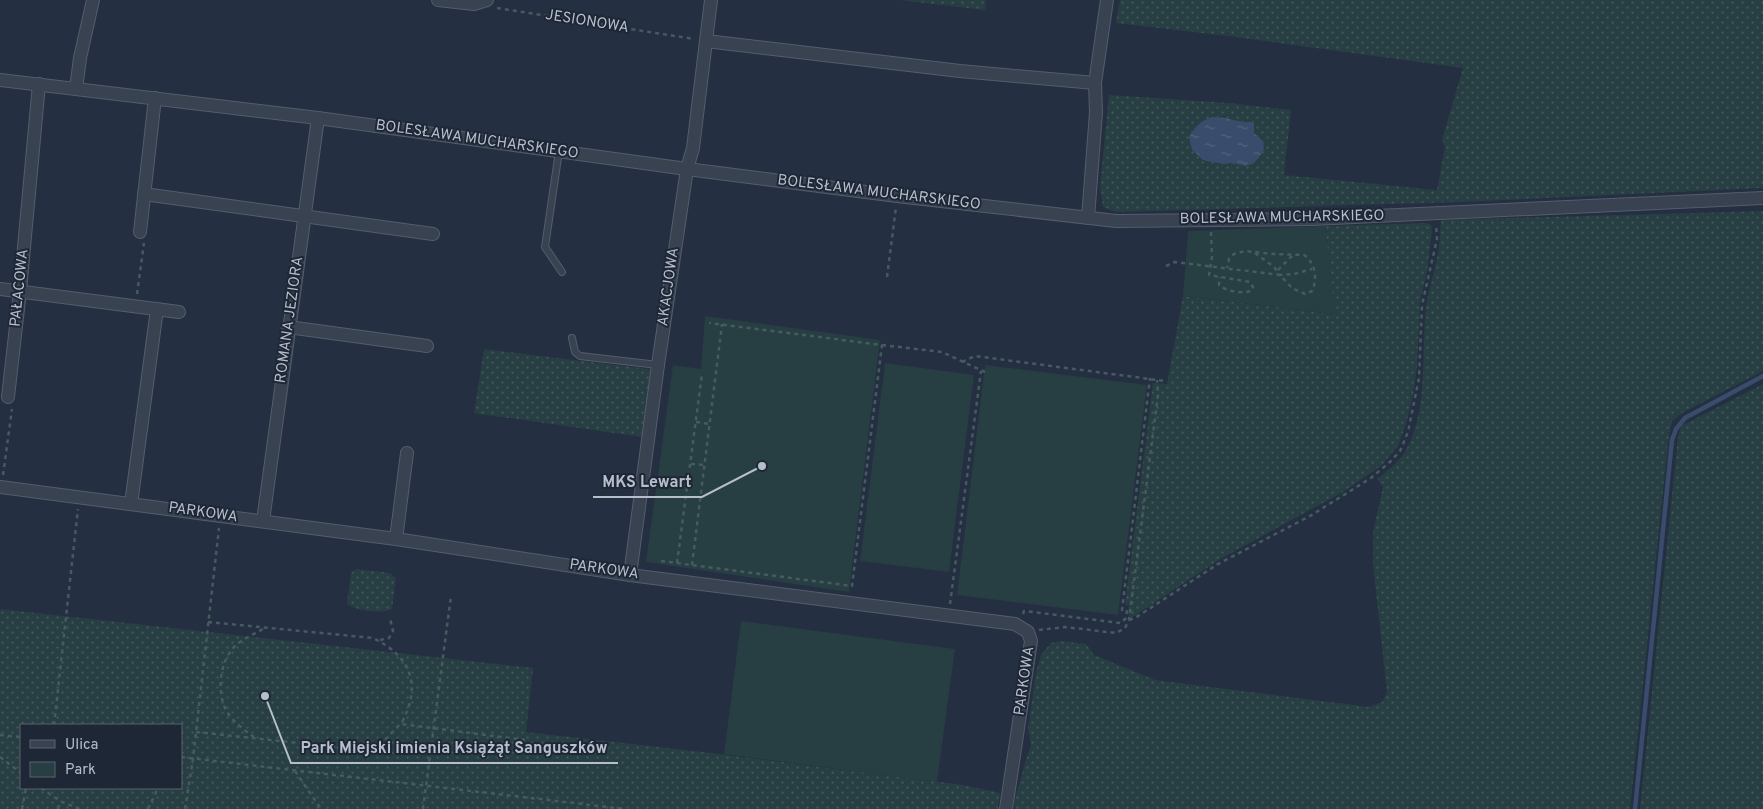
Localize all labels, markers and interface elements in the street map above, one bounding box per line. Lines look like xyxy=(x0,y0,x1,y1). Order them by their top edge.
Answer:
street label: JESIONOWA xyxy=(544,6,630,38)
street label: BOLESŁAWA MUCHARSKIEGO xyxy=(374,116,580,164)
street label: BOLESŁAWA MUCHARSKIEGO xyxy=(776,171,982,215)
street label: BOLESŁAWA MUCHARSKIEGO xyxy=(1179,207,1385,229)
street label: AKACJOWA xyxy=(654,246,684,328)
street label: PAŁACOWA xyxy=(6,248,34,328)
street label: ROMANA JEZIORA xyxy=(272,255,308,385)
callout: MKS Lewart xyxy=(593,466,702,497)
text: MKS Lewart xyxy=(602,473,692,493)
street label: PARKOWA xyxy=(167,499,239,527)
street label: PARKOWA xyxy=(568,556,640,584)
street label: PARKOWA xyxy=(1011,645,1039,717)
legend xyxy=(20,724,182,789)
callout: Park Miejski imienia Książąt Sanguszków xyxy=(291,732,618,763)
text: Ulica xyxy=(65,736,98,755)
text: Park Miejski imienia Książąt Sanguszków xyxy=(301,739,607,759)
text: Park xyxy=(65,761,96,780)

